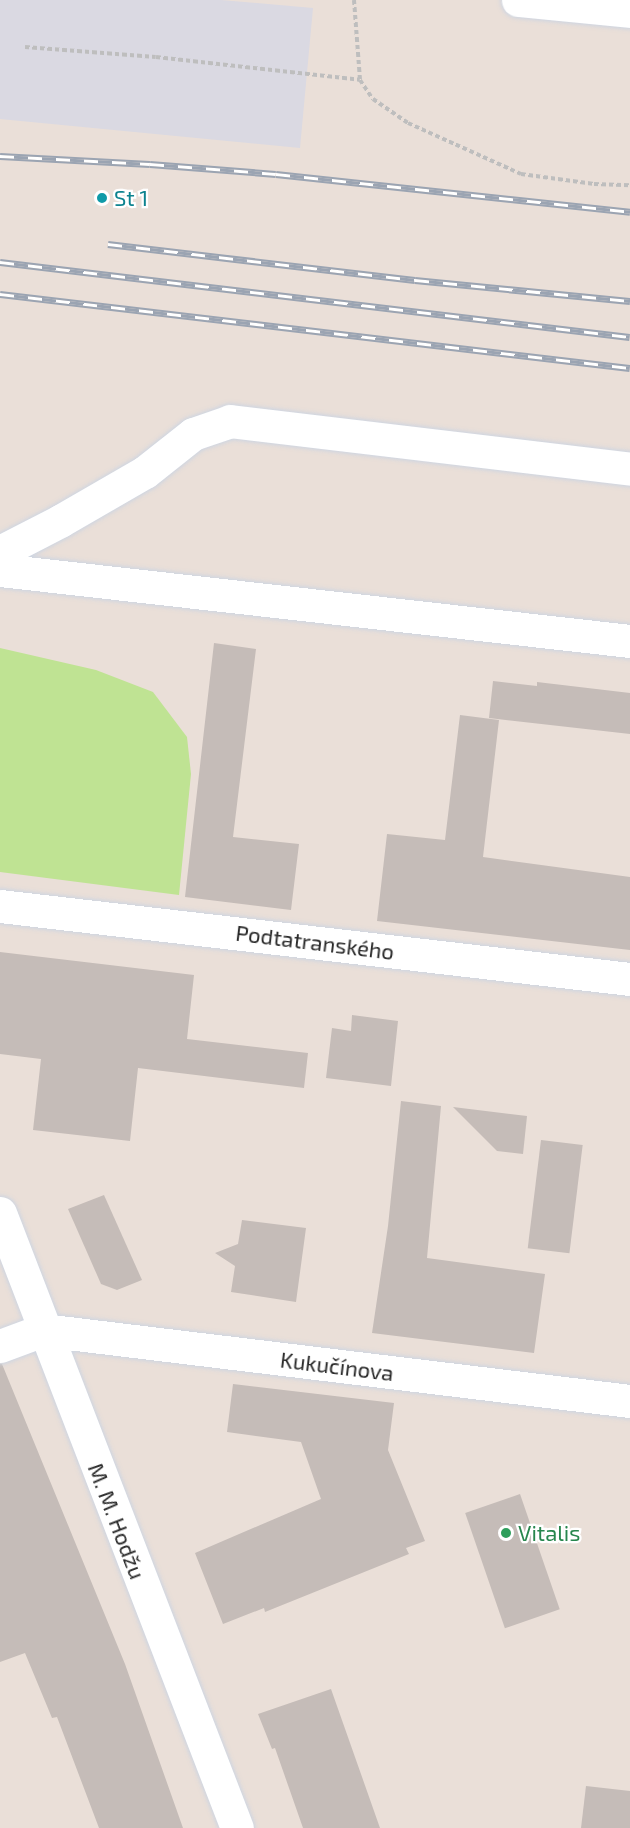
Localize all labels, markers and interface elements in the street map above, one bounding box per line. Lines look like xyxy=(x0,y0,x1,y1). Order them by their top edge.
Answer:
place label: St 1 xyxy=(114,185,148,211)
marker: St 1 xyxy=(95,191,109,205)
street label: Podtatranského xyxy=(234,919,396,965)
street label: Kukučínova xyxy=(279,1346,395,1386)
street label: M. M. Hodžu xyxy=(83,1459,151,1583)
place label: Vitalis xyxy=(518,1520,580,1546)
marker: Vitalis xyxy=(499,1526,513,1540)

